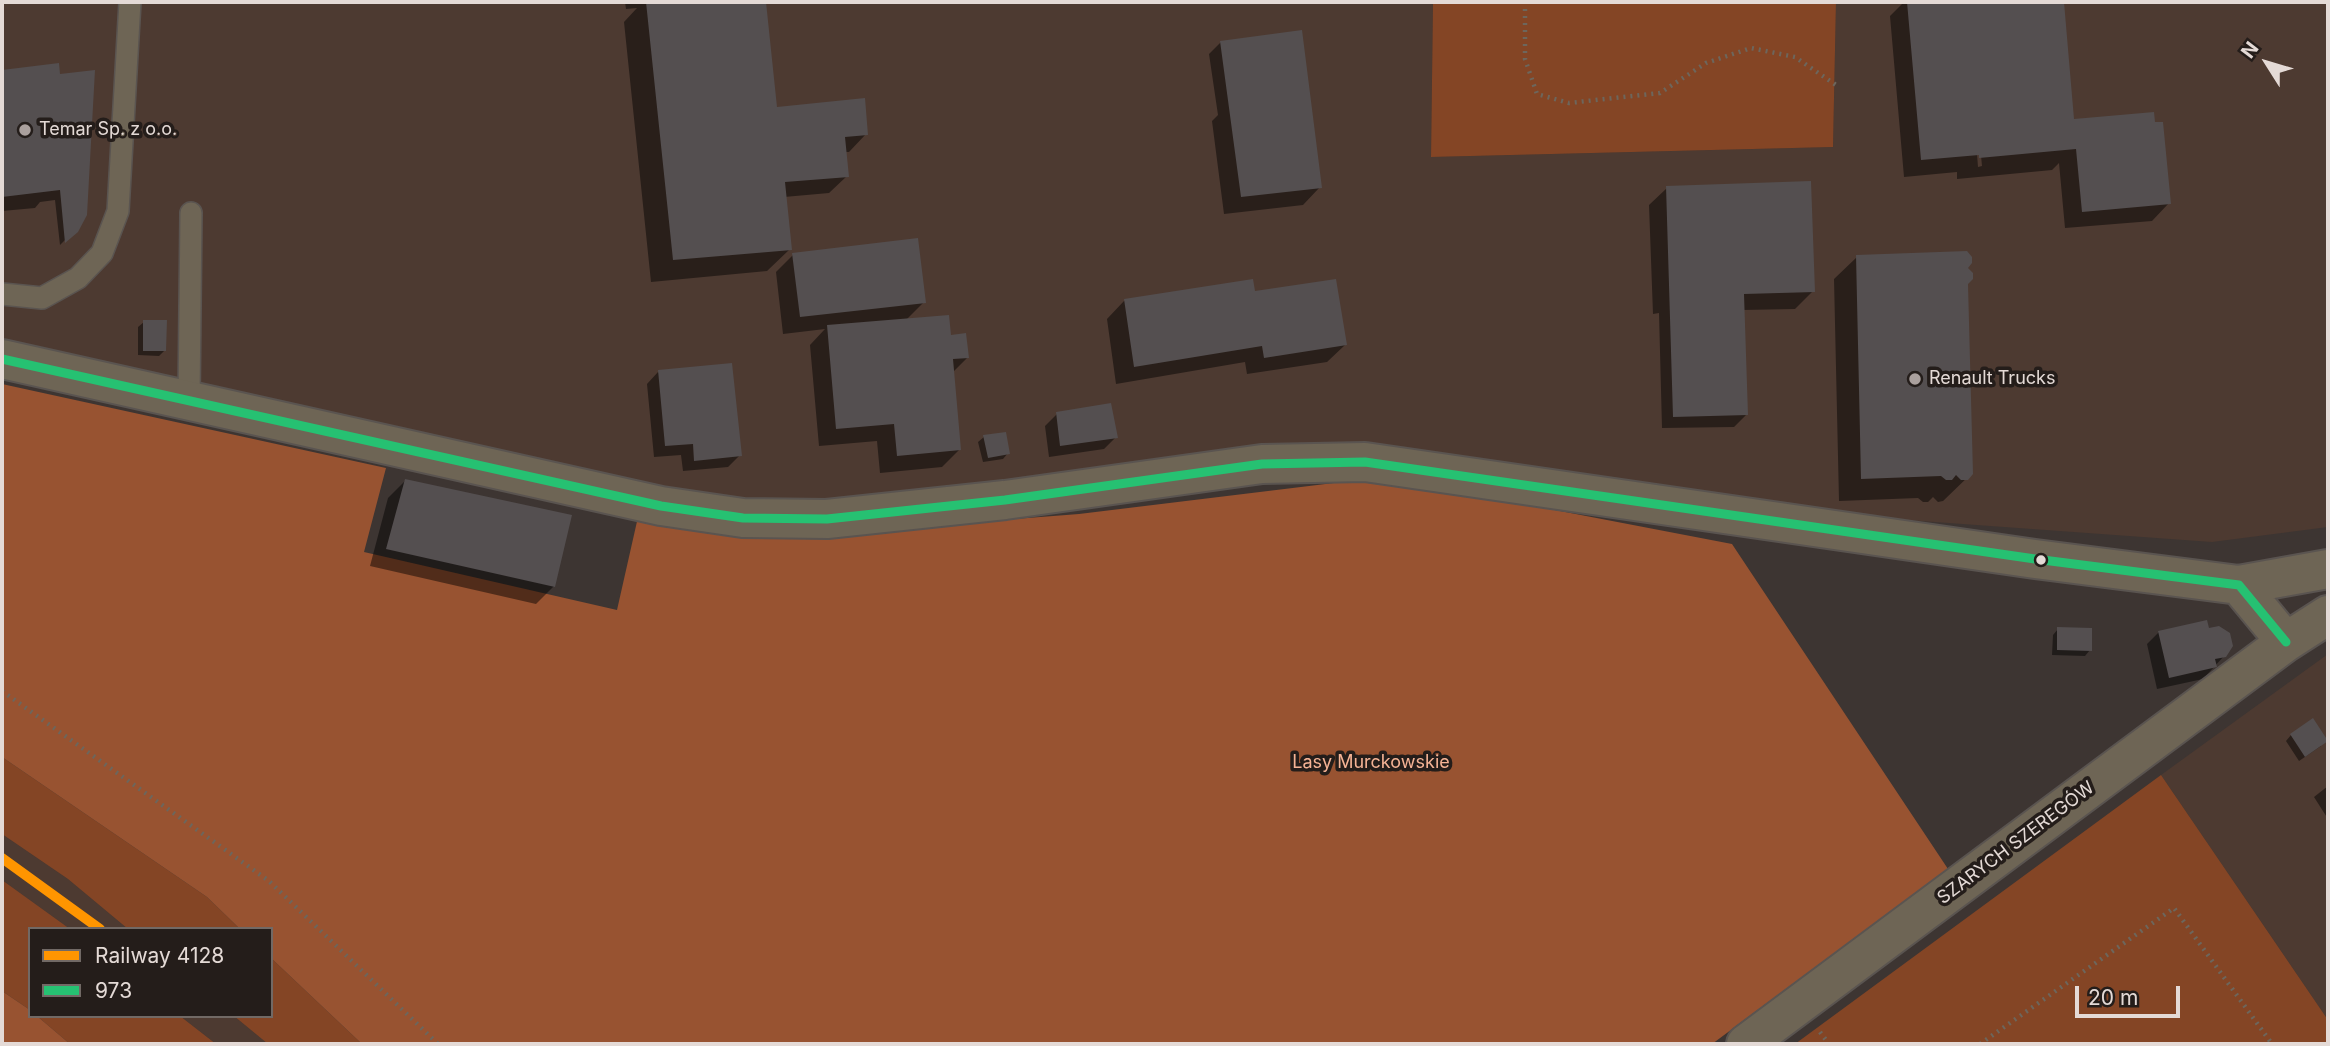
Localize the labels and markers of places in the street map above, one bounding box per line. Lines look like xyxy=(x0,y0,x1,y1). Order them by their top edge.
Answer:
place label: Temar Sp. z o.o. xyxy=(39,119,177,141)
marker: Temar Sp. z o.o. xyxy=(17,122,33,138)
place label: Renault Trucks xyxy=(1929,368,2055,390)
marker: Renault Trucks xyxy=(1907,371,1923,387)
unlabelled marker xyxy=(2034,553,2048,567)

